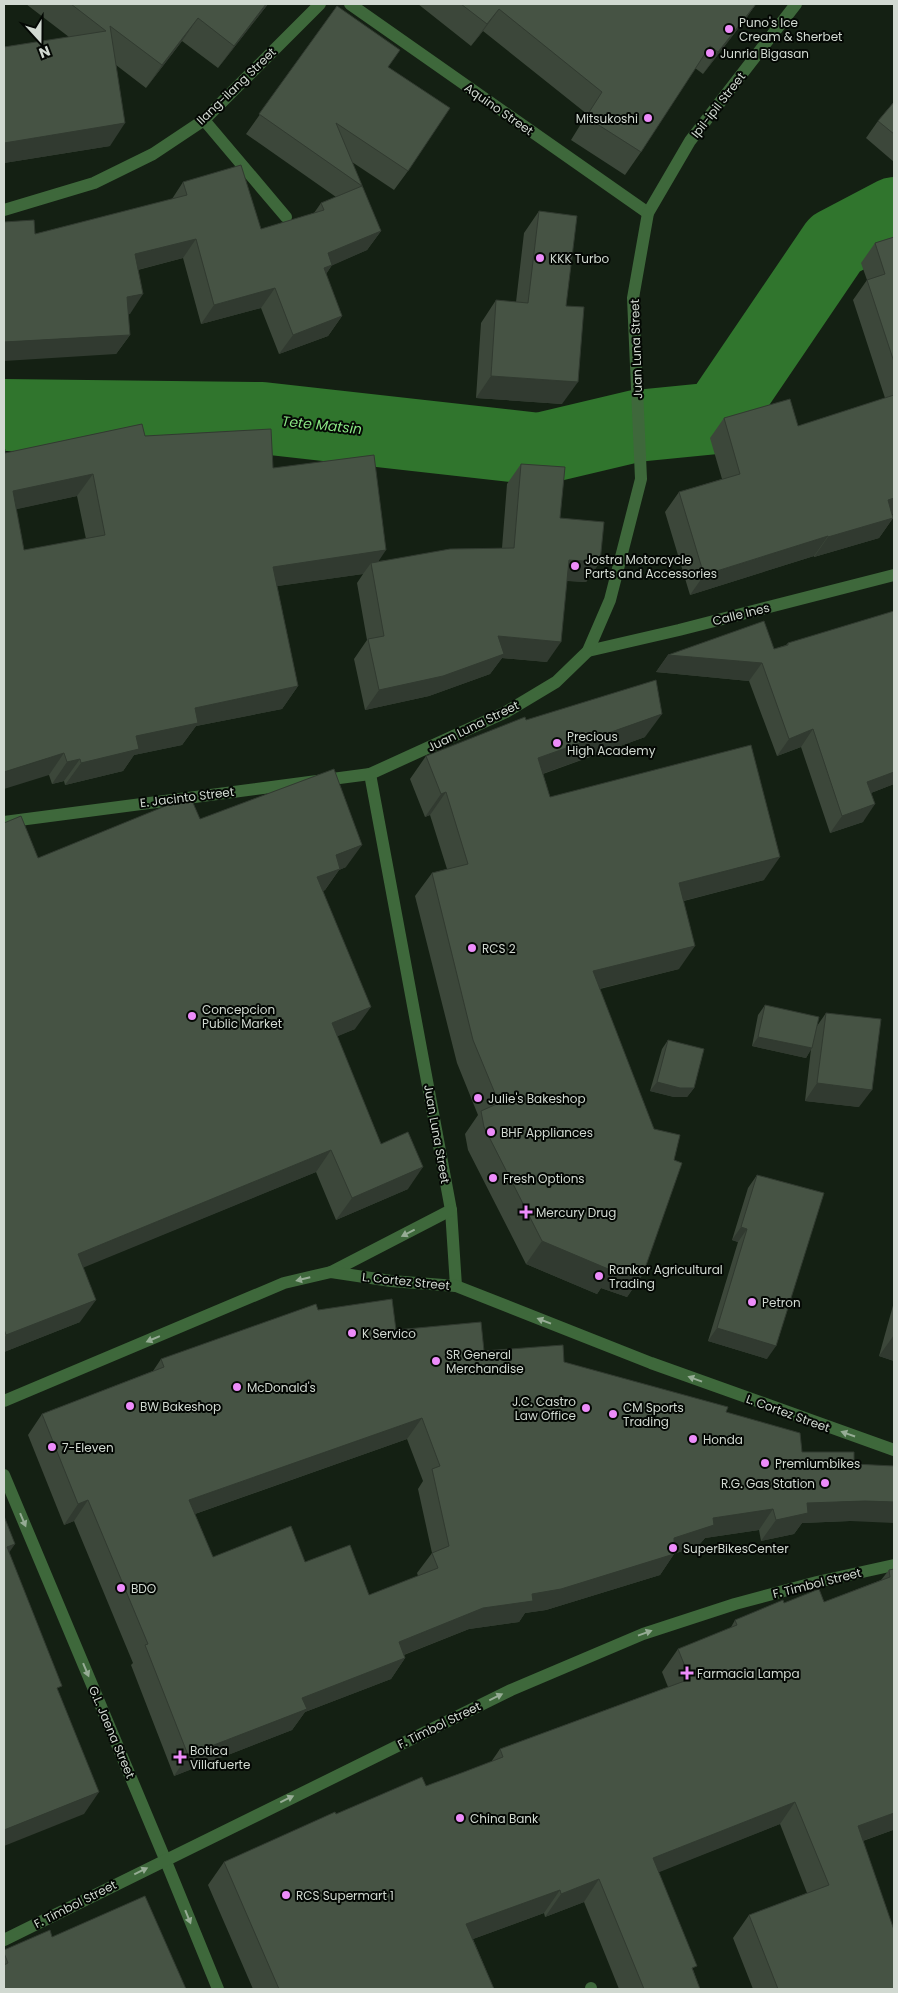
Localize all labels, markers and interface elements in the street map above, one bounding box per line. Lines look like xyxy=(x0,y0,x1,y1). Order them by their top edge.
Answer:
place label: Puno's Ice Cream & Sherbet xyxy=(739,14,843,45)
north arrow xyxy=(15,15,65,65)
marker: Puno's Ice Cream & Sherbet xyxy=(723,23,735,35)
text: N xyxy=(36,41,53,63)
street label: Ilang-ilang Street xyxy=(192,44,280,128)
place label: Junria Bigasan xyxy=(720,45,809,62)
marker: Junria Bigasan xyxy=(704,47,716,59)
street label: Ipil-ipil Street xyxy=(687,69,749,141)
street label: Aquino Street xyxy=(461,79,537,139)
place label: Mitsukoshi xyxy=(576,110,638,127)
marker: Mitsukoshi xyxy=(642,112,654,124)
place label: KKK Turbo xyxy=(550,250,610,267)
marker: KKK Turbo xyxy=(534,252,546,264)
street label: Juan Luna Street xyxy=(626,299,646,399)
water label: Tete Matsin xyxy=(281,411,363,439)
place label: Jostra Motorcycle Parts and Accessories xyxy=(585,551,717,582)
marker: Jostra Motorcycle Parts and Accessories xyxy=(569,560,581,572)
street label: Calle Ines xyxy=(711,599,771,629)
street label: Juan Luna Street xyxy=(424,696,522,756)
place label: Precious High Academy xyxy=(567,728,656,759)
marker: Precious High Academy xyxy=(551,737,563,749)
street label: E. Jacinto Street xyxy=(139,783,235,811)
place label: RCS 2 xyxy=(482,940,516,957)
marker: RCS 2 xyxy=(466,942,478,954)
place label: Concepcion Public Market xyxy=(202,1001,282,1032)
marker: Concepcion Public Market xyxy=(186,1010,198,1022)
street label: Juan Luna Street xyxy=(420,1083,454,1185)
place label: Julie's Bakeshop xyxy=(488,1090,586,1107)
marker: Julie's Bakeshop xyxy=(472,1092,484,1104)
place label: BHF Appliances xyxy=(501,1124,593,1141)
marker: BHF Appliances xyxy=(485,1126,497,1138)
place label: Fresh Options xyxy=(503,1170,585,1187)
marker: Fresh Options xyxy=(487,1172,499,1184)
place label: Mercury Drug xyxy=(536,1204,616,1221)
marker: Mercury Drug xyxy=(520,1206,532,1218)
one-way arrow xyxy=(401,1228,415,1237)
place label: Rankor Agricultural Trading xyxy=(609,1261,723,1292)
street label: L. Cortez Street xyxy=(361,1268,451,1294)
marker: Rankor Agricultural Trading xyxy=(593,1270,605,1282)
one-way arrow xyxy=(296,1275,311,1283)
place label: Petron xyxy=(762,1294,801,1311)
marker: Petron xyxy=(746,1296,758,1308)
one-way arrow xyxy=(536,1317,551,1324)
place label: K Servico xyxy=(362,1325,416,1342)
marker: K Servico xyxy=(346,1327,358,1339)
one-way arrow xyxy=(146,1335,160,1343)
place label: SR General Merchandise xyxy=(446,1346,524,1377)
marker: SR General Merchandise xyxy=(430,1355,442,1367)
one-way arrow xyxy=(688,1375,703,1382)
place label: McDonald's xyxy=(247,1379,316,1396)
marker: McDonald's xyxy=(231,1381,243,1393)
street label: L. Cortez Street xyxy=(744,1390,832,1436)
place label: J.C. Castro Law Office xyxy=(512,1393,576,1424)
place label: BW Bakeshop xyxy=(140,1398,221,1415)
place label: CM Sports Trading xyxy=(623,1399,684,1430)
marker: BW Bakeshop xyxy=(124,1400,136,1412)
marker: J.C. Castro Law Office xyxy=(580,1402,592,1414)
marker: CM Sports Trading xyxy=(607,1408,619,1420)
one-way arrow xyxy=(840,1430,855,1438)
place label: Honda xyxy=(703,1431,743,1448)
marker: Honda xyxy=(687,1433,699,1445)
place label: 7-Eleven xyxy=(62,1439,114,1456)
marker: 7-Eleven xyxy=(46,1441,58,1453)
place label: Premiumbikes xyxy=(775,1455,860,1472)
marker: Premiumbikes xyxy=(759,1457,771,1469)
place label: R.G. Gas Station xyxy=(721,1475,815,1492)
marker: R.G. Gas Station xyxy=(819,1477,831,1489)
one-way arrow xyxy=(19,1513,27,1527)
place label: SuperBikesCenter xyxy=(683,1540,789,1557)
marker: SuperBikesCenter xyxy=(667,1542,679,1554)
street label: F. Timbol Street xyxy=(771,1564,863,1602)
place label: BDO xyxy=(131,1580,156,1597)
marker: BDO xyxy=(115,1582,127,1594)
one-way arrow xyxy=(638,1629,653,1636)
one-way arrow xyxy=(82,1662,90,1677)
place label: Farmacia Lampa xyxy=(697,1665,800,1682)
marker: Farmacia Lampa xyxy=(681,1667,693,1679)
street label: G.L. Jaena Street xyxy=(85,1683,139,1781)
one-way arrow xyxy=(489,1693,503,1701)
street label: F. Timbol Street xyxy=(395,1697,483,1753)
place label: Botica Villafuerte xyxy=(190,1742,250,1773)
marker: Botica Villafuerte xyxy=(174,1751,186,1763)
one-way arrow xyxy=(280,1795,294,1803)
place label: China Bank xyxy=(470,1810,539,1827)
marker: China Bank xyxy=(454,1812,466,1824)
one-way arrow xyxy=(134,1867,148,1875)
street label: F. Timbol Street xyxy=(31,1876,119,1932)
place label: RCS Supermart 1 xyxy=(296,1887,394,1904)
marker: RCS Supermart 1 xyxy=(280,1889,292,1901)
one-way arrow xyxy=(185,1909,193,1924)

